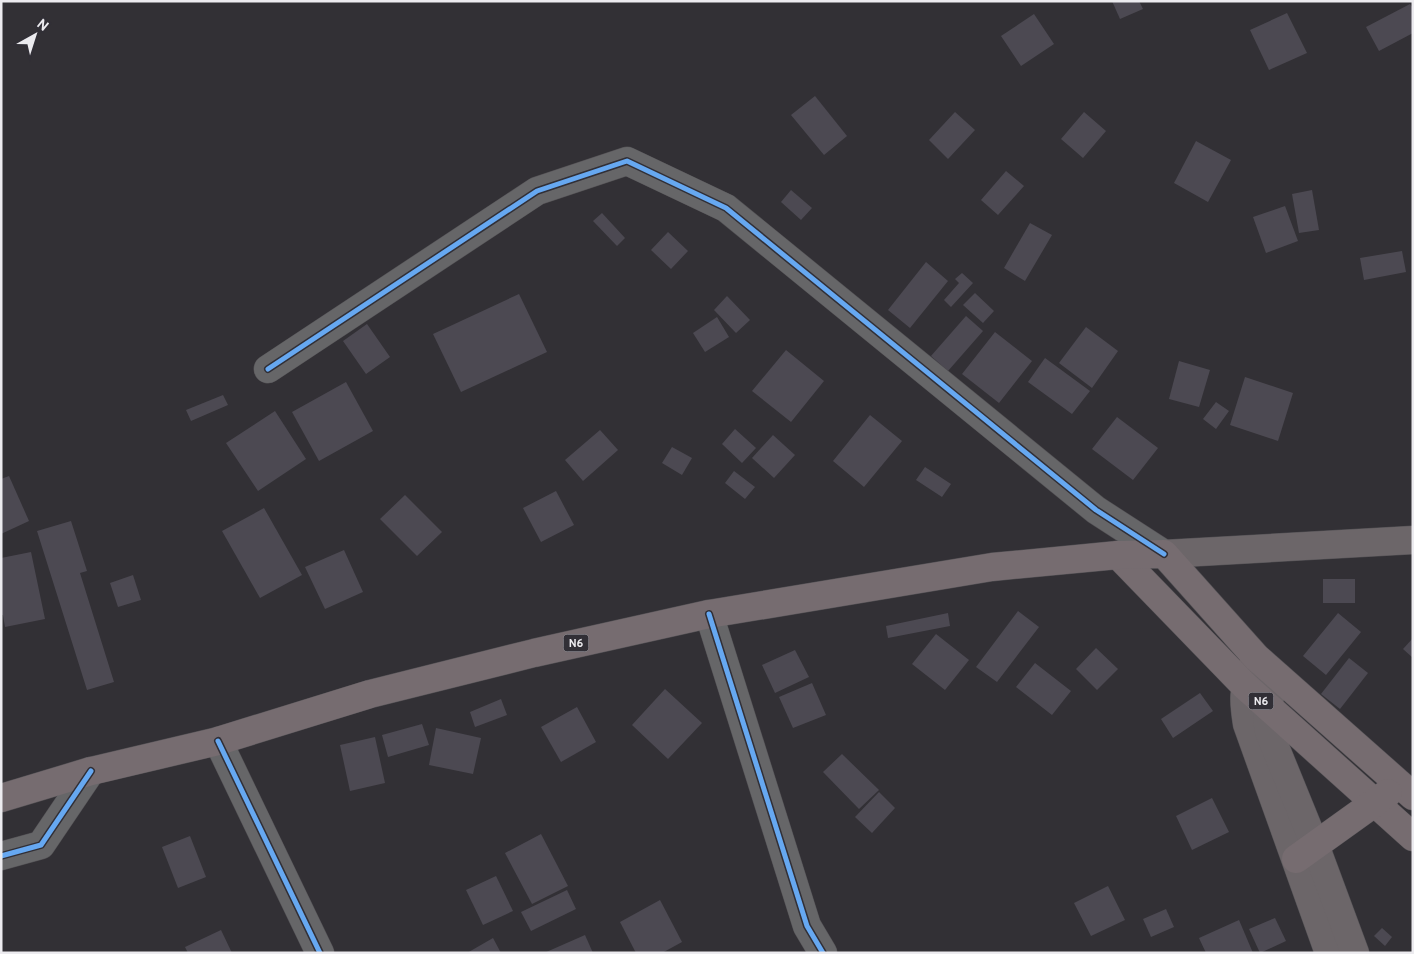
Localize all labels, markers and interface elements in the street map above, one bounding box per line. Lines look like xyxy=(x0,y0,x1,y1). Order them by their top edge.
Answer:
north arrow xyxy=(10,10,60,60)
text: N xyxy=(33,16,51,36)
road number: N6 xyxy=(564,634,588,651)
road number: N6 xyxy=(1248,692,1274,709)

